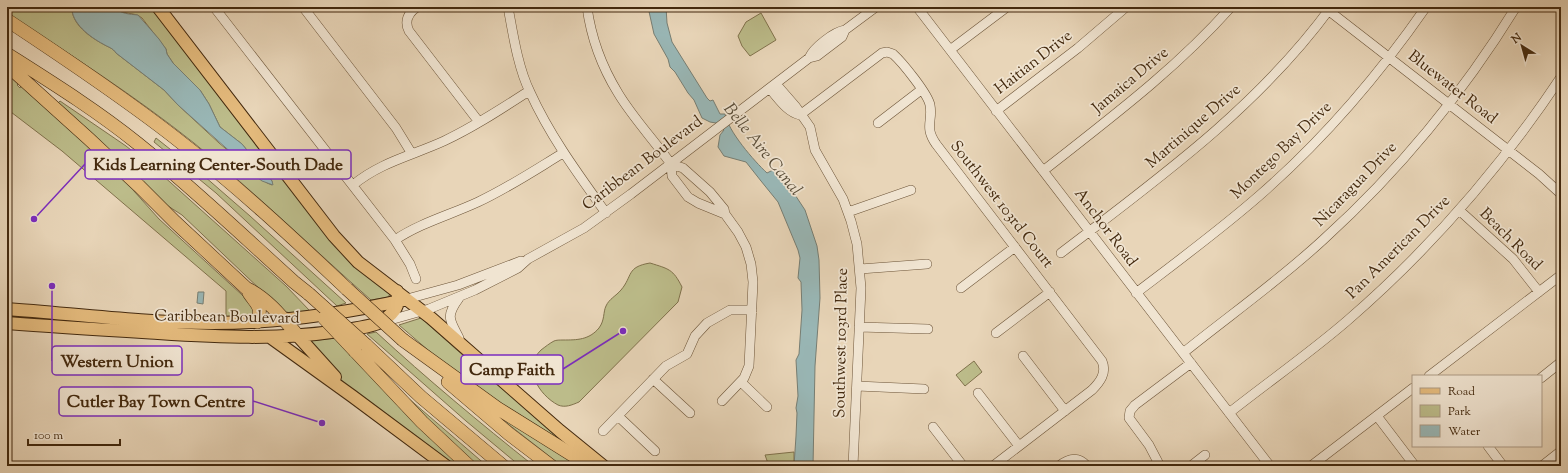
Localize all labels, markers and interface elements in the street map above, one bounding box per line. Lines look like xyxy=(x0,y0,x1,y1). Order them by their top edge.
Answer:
street label: Haitian Drive xyxy=(990,25,1078,101)
north arrow xyxy=(1502,26,1542,66)
text: N xyxy=(1507,30,1525,48)
street label: Jamaica Drive xyxy=(1087,42,1174,121)
street label: Bluewater Road xyxy=(1402,46,1502,130)
street label: Martinique Drive xyxy=(1141,79,1247,175)
street label: Montego Bay Drive xyxy=(1226,97,1338,205)
water label: Belle Aire Canal xyxy=(717,99,807,201)
street label: Caribbean Boulevard xyxy=(578,111,708,217)
street label: Southwest 103rd Court xyxy=(944,136,1059,274)
street label: Nicaragua Drive xyxy=(1309,137,1403,233)
callout: Kids Learning Center-South Dade xyxy=(85,150,351,179)
text: Kids Learning Center-South Dade xyxy=(93,154,343,178)
street label: Anchor Road xyxy=(1068,184,1142,272)
street label: Pan American Drive xyxy=(1342,191,1456,305)
street label: Beach Road xyxy=(1473,203,1547,277)
street label: Southwest 103rd Place xyxy=(829,268,855,418)
street label: Caribbean Boulevard xyxy=(154,305,300,331)
callout: Western Union xyxy=(52,346,182,375)
text: Western Union xyxy=(60,351,175,375)
callout: Camp Faith xyxy=(461,355,563,384)
text: Camp Faith xyxy=(469,359,555,383)
legend xyxy=(1412,375,1542,447)
text: Road xyxy=(1448,383,1475,401)
callout: Cutler Bay Town Centre xyxy=(59,387,253,416)
text: Cutler Bay Town Centre xyxy=(67,391,245,415)
text: Park xyxy=(1448,403,1471,421)
scale bar xyxy=(28,421,120,447)
text: Water xyxy=(1448,423,1481,441)
text: 100 m xyxy=(34,427,63,445)

